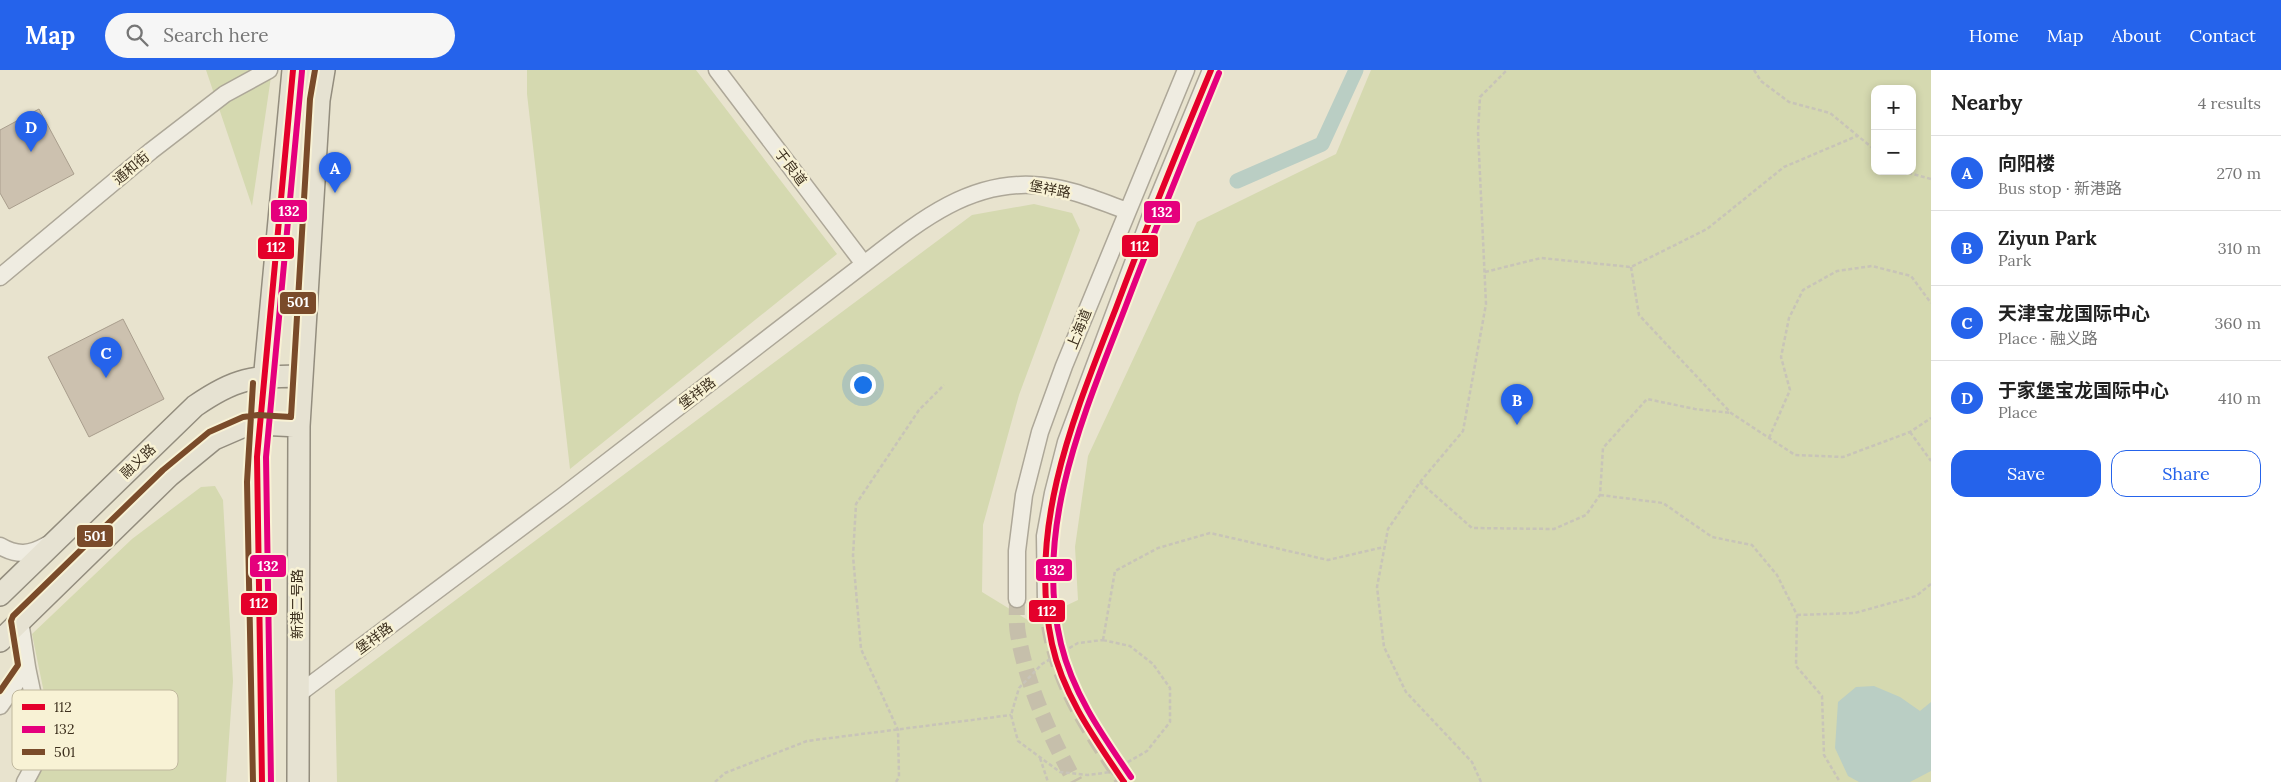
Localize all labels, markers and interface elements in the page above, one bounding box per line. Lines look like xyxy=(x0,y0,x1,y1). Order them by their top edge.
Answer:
search box xyxy=(105,13,455,58)
text: Map xyxy=(25,20,75,51)
icon: search xyxy=(123,21,151,49)
text: Search here xyxy=(163,23,269,47)
text: Home xyxy=(1969,24,2019,47)
text: Map xyxy=(2047,24,2083,47)
text: About xyxy=(2111,24,2161,47)
text: Contact xyxy=(2189,24,2256,47)
map controls xyxy=(1871,85,1916,175)
button: + xyxy=(1871,85,1916,130)
text: Nearby xyxy=(1951,89,2022,116)
text: 4 results xyxy=(2198,93,2261,113)
pin: D xyxy=(15,111,47,152)
button: − xyxy=(1871,130,1916,175)
street label: 于良道 xyxy=(771,145,811,189)
street label: 通和街 xyxy=(109,148,153,188)
text: 向阳楼 xyxy=(1998,151,2055,175)
pin: A xyxy=(319,152,351,193)
text: A xyxy=(1962,163,1972,183)
text: 270 m xyxy=(2217,163,2261,183)
street label: 堡祥路 xyxy=(1028,176,1072,202)
text: Bus stop · 新港路 xyxy=(1998,178,2122,198)
line badge: 132 xyxy=(270,199,308,223)
line badge: 132 xyxy=(1143,200,1181,224)
text: 132 xyxy=(279,202,300,220)
text: 132 xyxy=(1152,203,1173,221)
text: Ziyun Park xyxy=(1998,226,2097,250)
line badge: 112 xyxy=(1121,234,1159,258)
line badge: 112 xyxy=(257,236,295,260)
text: 112 xyxy=(1131,237,1149,255)
text: 112 xyxy=(267,238,285,256)
text: B xyxy=(1962,238,1972,258)
text: 310 m xyxy=(2218,238,2261,258)
text: Park xyxy=(1998,250,2031,270)
line badge: 501 xyxy=(279,291,317,315)
text: 501 xyxy=(287,293,309,311)
text: 天津宝龙国际中心 xyxy=(1998,301,2150,325)
street label: 上海道 xyxy=(1063,306,1095,352)
text: C xyxy=(1961,313,1973,333)
text: 360 m xyxy=(2214,313,2261,333)
text: Place · 融义路 xyxy=(1998,328,2098,348)
pin: C xyxy=(90,337,122,378)
your location xyxy=(850,372,876,398)
street label: 堡祥路 xyxy=(675,373,719,413)
text: 于家堡宝龙国际中心 xyxy=(1998,378,2169,402)
pin: B xyxy=(1501,384,1533,425)
text: D xyxy=(1961,388,1973,408)
text: 410 m xyxy=(2218,388,2261,408)
text: Place xyxy=(1998,402,2037,422)
street label: 融义路 xyxy=(117,440,159,482)
button: Save xyxy=(1951,450,2101,497)
button: Share xyxy=(2111,450,2261,497)
line badge: 501 xyxy=(76,524,114,548)
text: 501 xyxy=(84,527,106,545)
line badge: 132 xyxy=(249,554,287,578)
text: 132 xyxy=(258,557,279,575)
line badge: 132 xyxy=(1035,558,1073,582)
text: 132 xyxy=(1044,561,1065,579)
street label: 新港二号路 xyxy=(288,569,306,639)
line badge: 112 xyxy=(240,592,278,616)
text: 112 xyxy=(250,594,268,612)
line badge: 112 xyxy=(1028,599,1066,623)
text: 112 xyxy=(1038,602,1056,620)
street label: 堡祥路 xyxy=(352,618,396,658)
legend xyxy=(12,690,178,770)
text: 112 xyxy=(54,698,72,716)
text: 132 xyxy=(54,720,74,738)
text: 501 xyxy=(54,743,75,761)

